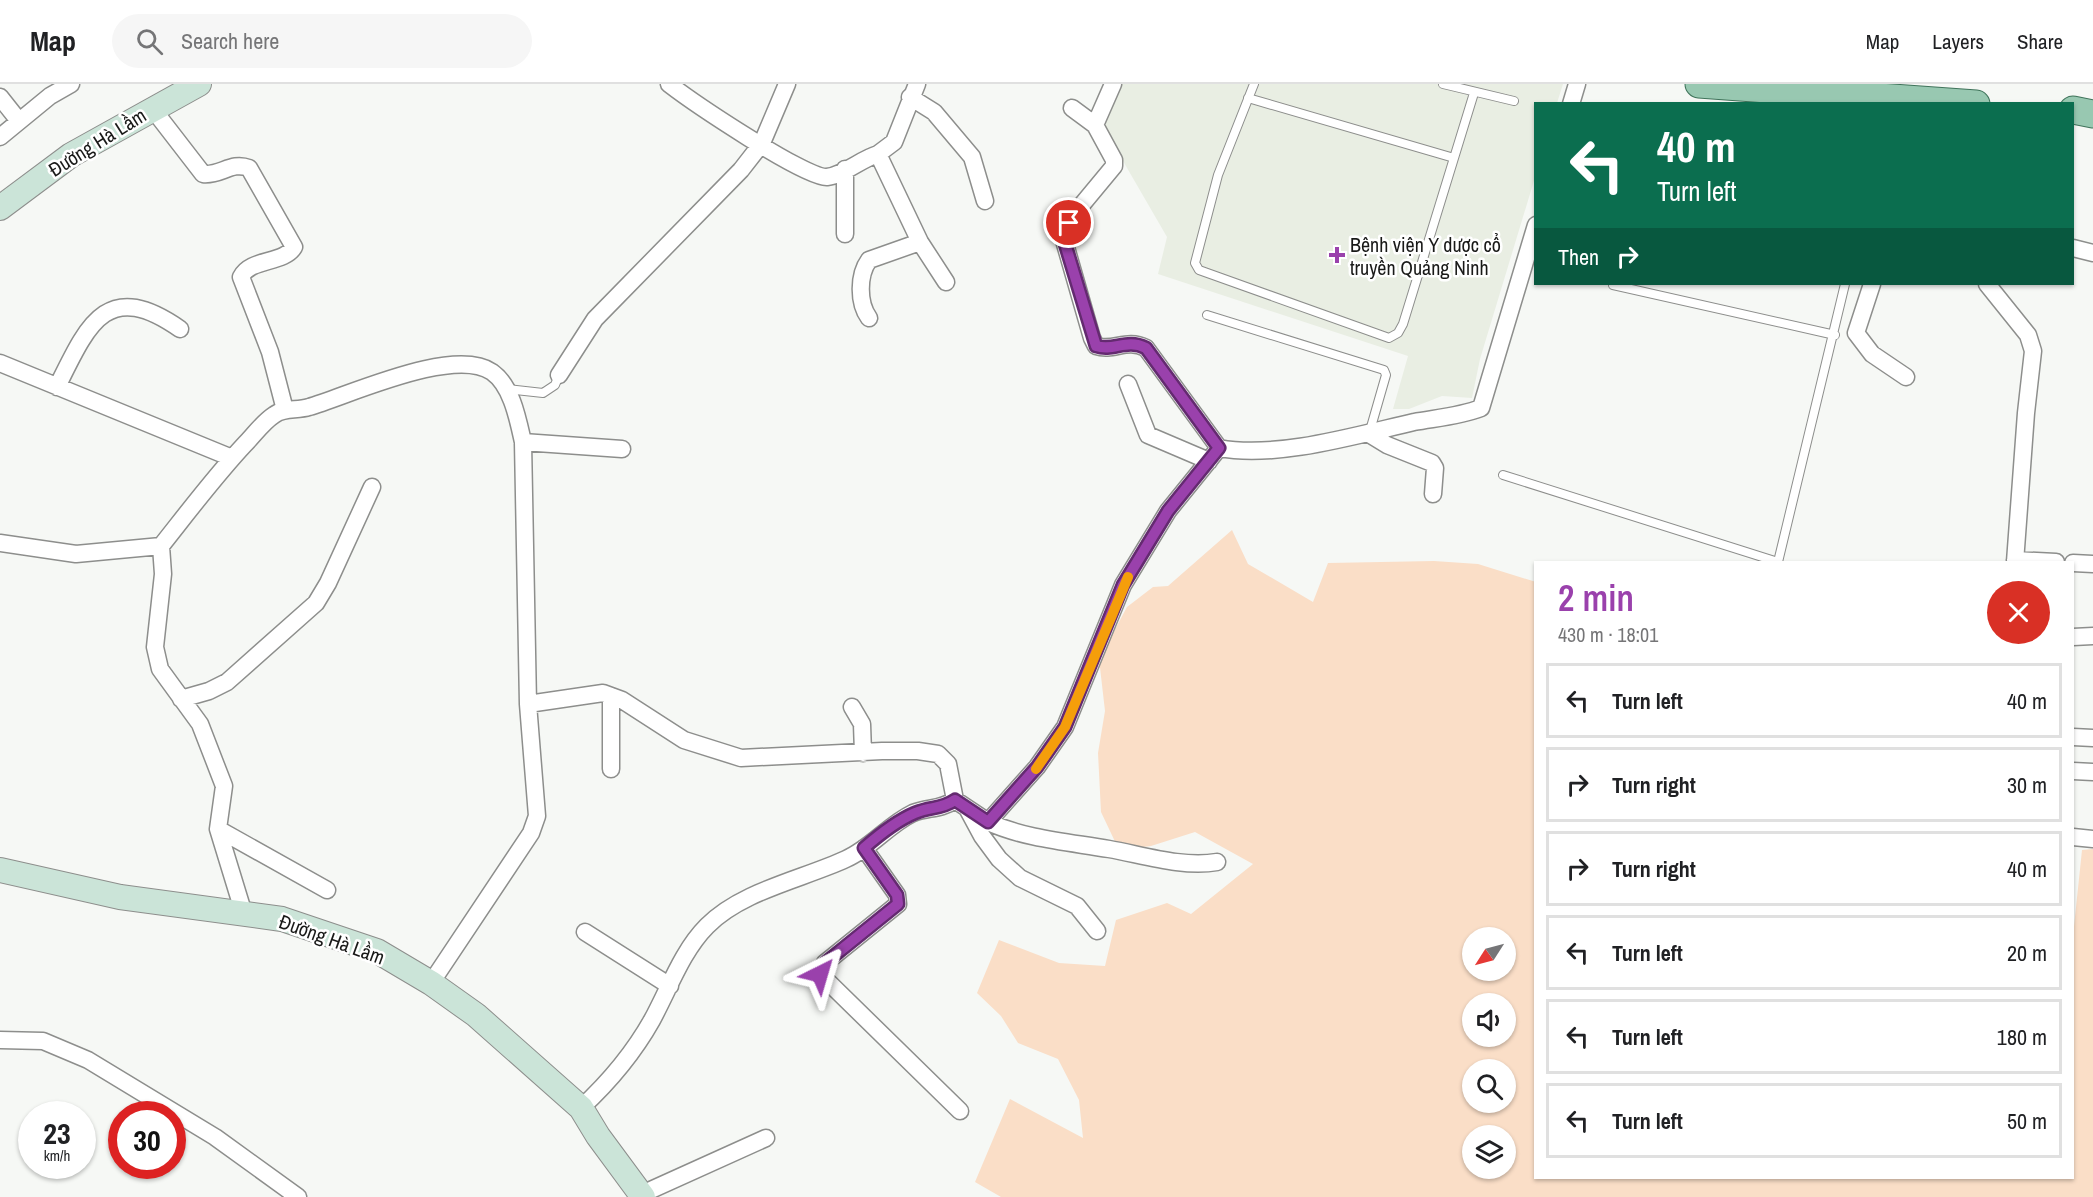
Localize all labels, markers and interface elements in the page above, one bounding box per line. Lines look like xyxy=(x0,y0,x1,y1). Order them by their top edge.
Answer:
search box xyxy=(112,14,532,68)
text: Map xyxy=(30,22,76,60)
icon: search xyxy=(133,25,166,58)
text: Search here xyxy=(181,26,279,56)
text: Map xyxy=(1866,27,1899,56)
text: Layers xyxy=(1932,27,1984,56)
text: Share xyxy=(2017,27,2063,56)
street label: Đường Hà Lầm xyxy=(43,101,151,183)
text: 40 m xyxy=(1657,119,1736,175)
icon: left xyxy=(1558,126,1636,204)
text: Turn left xyxy=(1657,173,1736,209)
pin xyxy=(1043,197,1094,248)
icon: arrive xyxy=(1052,206,1085,239)
place label: Bệnh viện Y dược cổ truyền Quảng Ninh xyxy=(1350,231,1501,281)
icon: right xyxy=(1611,240,1644,273)
text: Then xyxy=(1558,242,1599,272)
marker: Bệnh viện Y dược cổ truyền Quảng Ninh xyxy=(1328,246,1346,264)
text: 2 min xyxy=(1558,574,1634,622)
button: close xyxy=(1987,581,2050,644)
text: 430 m · 18:01 xyxy=(1558,621,1658,648)
icon: left xyxy=(1561,684,1594,717)
text: Turn left xyxy=(1612,686,1683,716)
text: 40 m xyxy=(2007,686,2047,716)
icon: right xyxy=(1561,768,1594,801)
text: Turn right xyxy=(1612,770,1696,800)
text: 30 m xyxy=(2007,770,2047,800)
icon: right xyxy=(1561,852,1594,885)
text: Turn right xyxy=(1612,854,1696,884)
text: 40 m xyxy=(2007,854,2047,884)
street label: Đường Hà Lầm xyxy=(276,907,388,971)
north arrow xyxy=(1462,927,1516,981)
map controls xyxy=(1462,927,1516,1179)
icon: left xyxy=(1561,936,1594,969)
text: Turn left xyxy=(1612,938,1683,968)
text: 20 m xyxy=(2007,938,2047,968)
position arrow xyxy=(788,942,852,1006)
button: sound xyxy=(1462,993,1516,1047)
icon: left xyxy=(1561,1020,1594,1053)
text: Turn left xyxy=(1612,1022,1683,1052)
text: 180 m xyxy=(1997,1022,2047,1052)
button: search xyxy=(1462,1059,1516,1113)
speed limit sign: 30 xyxy=(108,1101,186,1179)
icon: left xyxy=(1561,1104,1594,1137)
text: Turn left xyxy=(1612,1106,1683,1136)
text: 50 m xyxy=(2007,1106,2047,1136)
text: 23 xyxy=(43,1113,71,1153)
button: layers xyxy=(1462,1125,1516,1179)
text: km/h xyxy=(44,1145,70,1166)

